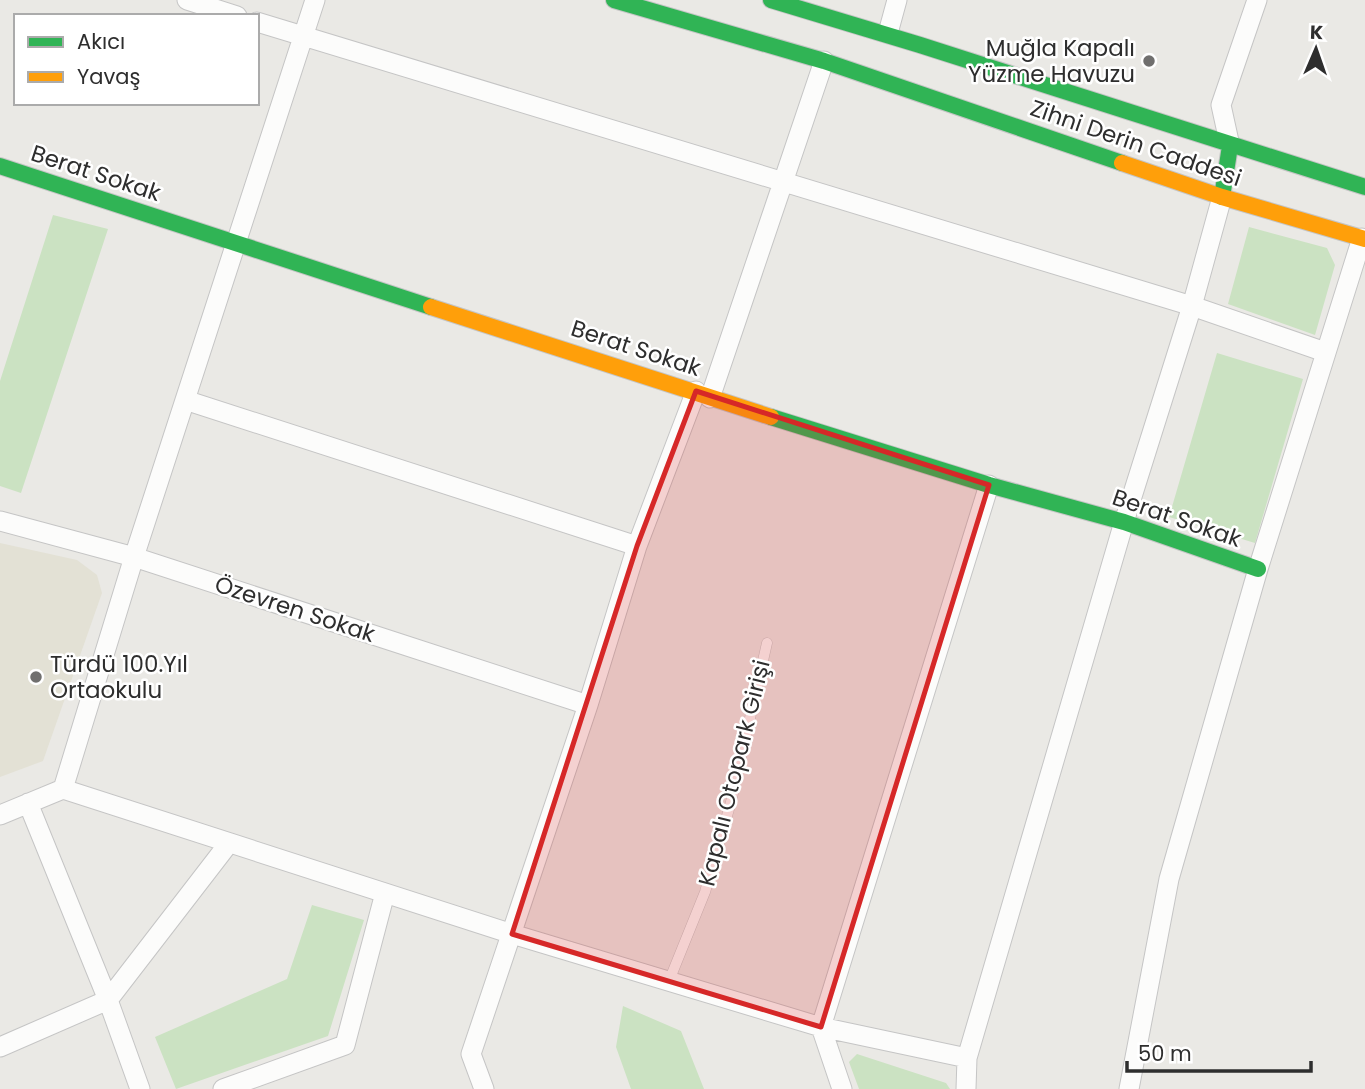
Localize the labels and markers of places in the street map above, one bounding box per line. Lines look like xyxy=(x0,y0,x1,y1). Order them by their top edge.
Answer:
place label: Muğla Kapalı Yüzme Havuzu xyxy=(968,32,1135,90)
marker: Muğla Kapalı Yüzme Havuzu xyxy=(1141,53,1157,69)
place label: Türdü 100.Yıl Ortaokulu xyxy=(50,648,188,706)
marker: Türdü 100.Yıl Ortaokulu xyxy=(28,669,44,685)

